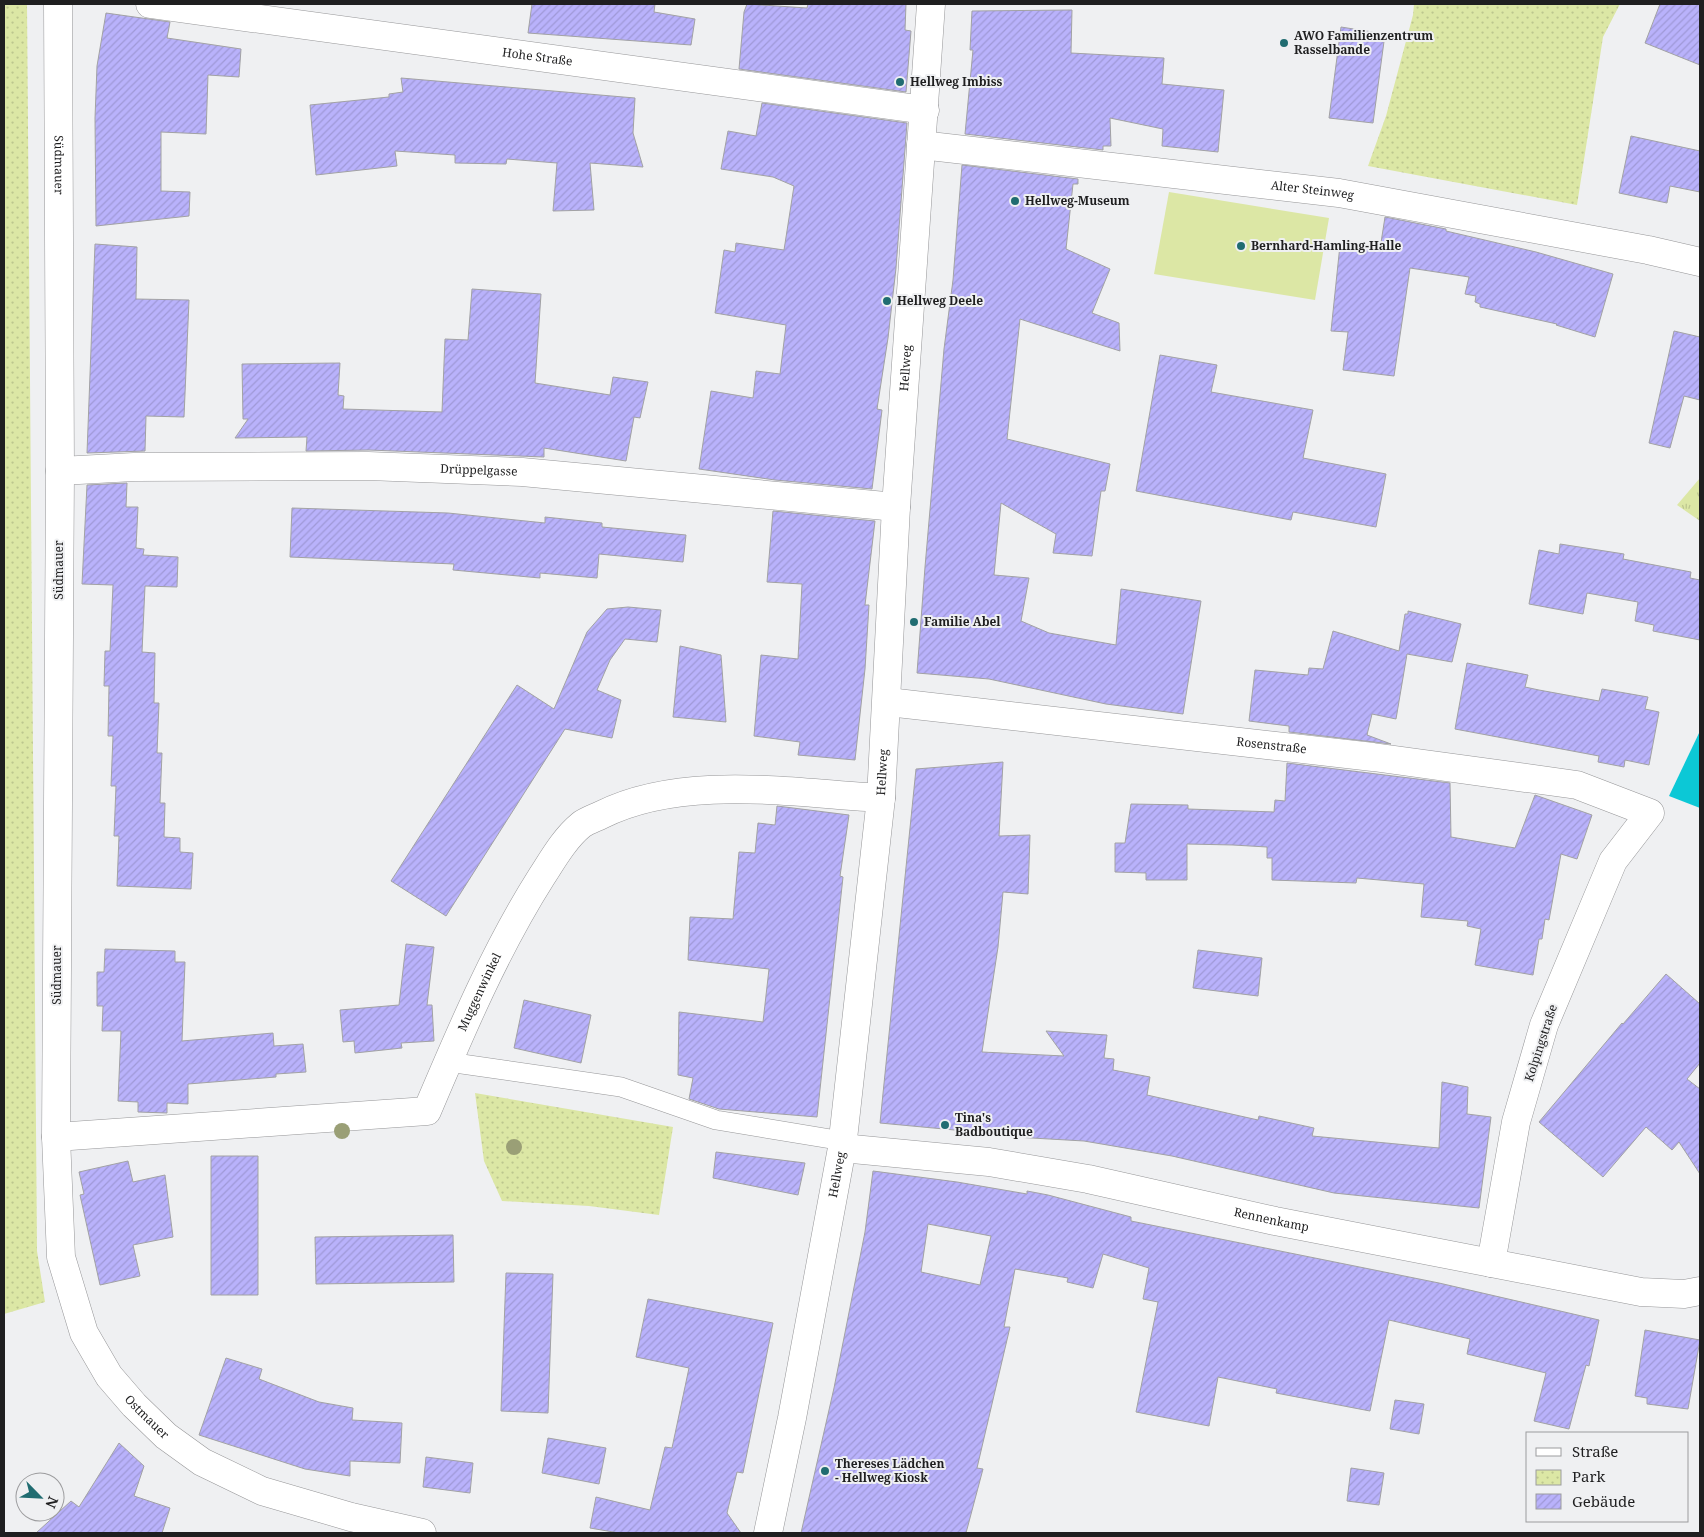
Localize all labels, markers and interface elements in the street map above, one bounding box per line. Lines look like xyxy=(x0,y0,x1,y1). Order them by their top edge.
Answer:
place label: AWO Familienzentrum Rasselbande xyxy=(1294,27,1433,58)
marker: AWO Familienzentrum Rasselbande xyxy=(1278,37,1290,49)
street label: Hohe Straße xyxy=(501,43,574,70)
place label: Hellweg Imbiss xyxy=(910,73,1003,90)
marker: Hellweg Imbiss xyxy=(894,76,906,88)
street label: Südmauer xyxy=(51,135,68,195)
street label: Alter Steinweg xyxy=(1270,176,1356,204)
place label: Hellweg-Museum xyxy=(1025,192,1130,209)
marker: Hellweg-Museum xyxy=(1009,195,1021,207)
place label: Bernhard-Hamling-Halle xyxy=(1251,237,1401,254)
marker: Bernhard-Hamling-Halle xyxy=(1235,240,1247,252)
place label: Hellweg Deele xyxy=(897,292,983,309)
marker: Hellweg Deele xyxy=(881,295,893,307)
street label: Hellweg xyxy=(895,344,915,392)
street label: Drüppelgasse xyxy=(440,460,518,480)
street label: Südmauer xyxy=(50,540,67,600)
place label: Familie Abel xyxy=(924,613,1001,630)
marker: Familie Abel xyxy=(908,616,920,628)
street label: Rosenstraße xyxy=(1236,733,1308,757)
street label: Hellweg xyxy=(872,748,892,796)
street label: Südmauer xyxy=(48,945,65,1005)
street label: Muggenwinkel xyxy=(453,949,505,1034)
street label: Kolpingstraße xyxy=(1520,1002,1561,1084)
place label: Tina's Badboutique xyxy=(955,1109,1033,1140)
marker: Tina's Badboutique xyxy=(939,1119,951,1131)
street label: Hellweg xyxy=(824,1150,849,1199)
street label: Rennenkamp xyxy=(1232,1203,1311,1235)
street label: Ostmauer xyxy=(121,1391,173,1443)
legend xyxy=(1526,1432,1689,1522)
text: Straße xyxy=(1572,1441,1618,1461)
place label: Thereses Lädchen - Hellweg Kiosk xyxy=(835,1455,944,1486)
marker: Thereses Lädchen - Hellweg Kiosk xyxy=(819,1465,831,1477)
text: Park xyxy=(1572,1466,1606,1486)
north arrow xyxy=(15,1472,65,1522)
text: Gebäude xyxy=(1572,1491,1635,1511)
text: N xyxy=(41,1494,63,1511)

